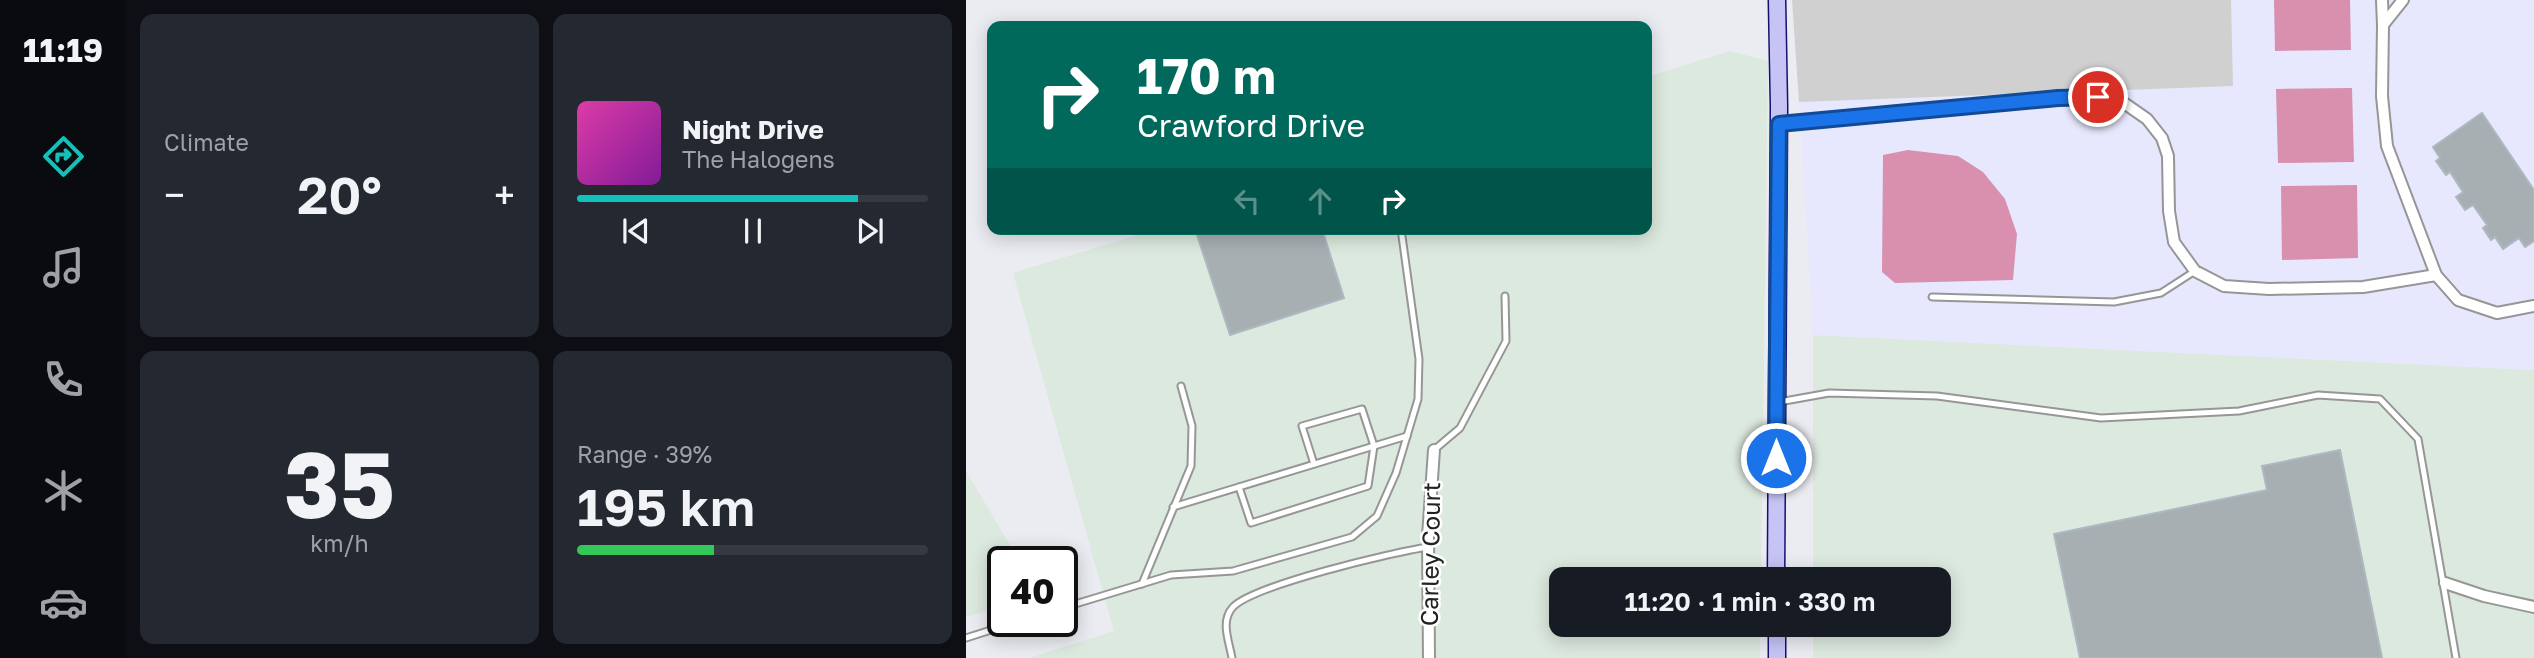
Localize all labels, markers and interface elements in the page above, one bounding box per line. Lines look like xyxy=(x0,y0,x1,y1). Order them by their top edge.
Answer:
text: 11:19 xyxy=(23,31,103,69)
text: 170 m xyxy=(1137,46,1276,105)
icon: right xyxy=(1022,49,1113,140)
pin xyxy=(2068,67,2128,127)
icon: arrive xyxy=(2079,78,2117,116)
text: Crawford Drive xyxy=(1137,106,1365,144)
text: Night Drive xyxy=(682,114,824,145)
text: Climate xyxy=(164,128,249,156)
icon: directions xyxy=(39,132,88,181)
text: The Halogens xyxy=(682,145,835,173)
text: 20° xyxy=(297,163,382,225)
text: − xyxy=(164,172,185,217)
text: + xyxy=(494,172,515,217)
icon: left xyxy=(1228,182,1266,220)
icon: ahead xyxy=(1301,182,1339,220)
icon: right xyxy=(1374,182,1412,220)
icon: previous xyxy=(617,212,655,250)
icon: pause xyxy=(734,212,772,250)
icon: next xyxy=(851,212,889,250)
icon: music xyxy=(39,243,88,292)
icon: phone xyxy=(39,355,88,404)
position arrow xyxy=(1739,421,1813,495)
text: 35 xyxy=(284,429,395,538)
text: Range · 39% xyxy=(577,440,712,468)
icon: climate xyxy=(39,466,88,515)
text: 195 km xyxy=(577,475,755,537)
street label: Carley Court xyxy=(1414,482,1445,626)
text: km/h xyxy=(310,529,369,557)
speed limit sign: 40 xyxy=(987,546,1078,637)
icon: car xyxy=(39,578,88,627)
text: 11:20 · 1 min · 330 m xyxy=(1625,586,1875,617)

